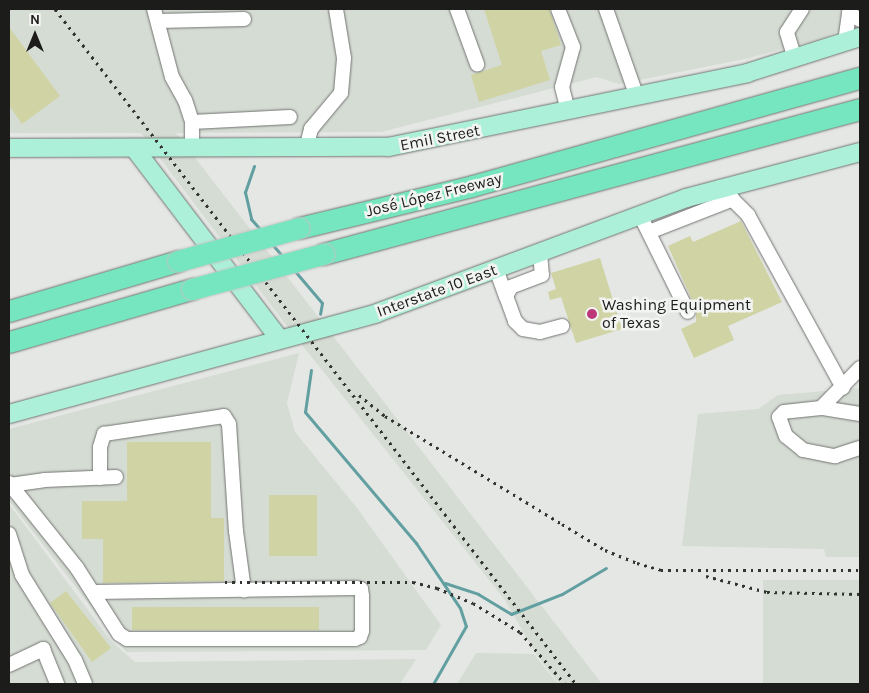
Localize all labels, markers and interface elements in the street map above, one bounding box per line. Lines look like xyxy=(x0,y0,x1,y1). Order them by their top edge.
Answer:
north arrow xyxy=(10,10,60,60)
text: N xyxy=(30,11,40,28)
street label: Emil Street xyxy=(398,121,482,155)
street label: José López Freeway xyxy=(364,169,504,221)
street label: Interstate 10 East xyxy=(374,260,500,322)
place label: Washing Equipment of Texas xyxy=(602,295,751,333)
marker: Washing Equipment of Texas xyxy=(586,308,598,320)

